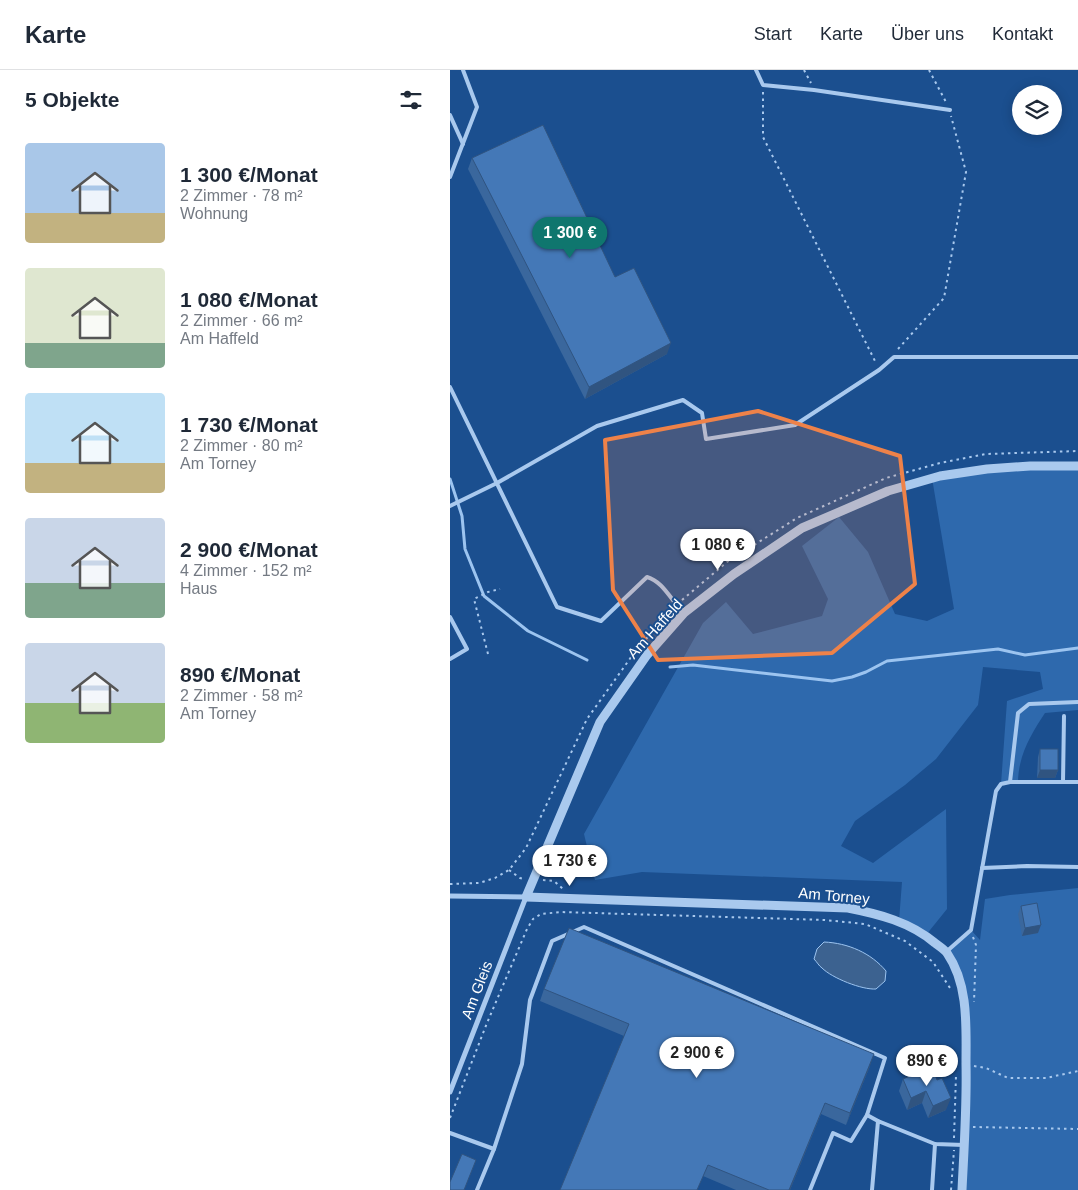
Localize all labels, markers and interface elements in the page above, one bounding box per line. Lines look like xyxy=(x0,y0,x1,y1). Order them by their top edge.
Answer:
text: Karte xyxy=(25,21,86,48)
text: Start xyxy=(754,24,792,44)
text: Karte xyxy=(820,24,863,44)
text: Über uns xyxy=(891,24,964,44)
text: Kontakt xyxy=(992,24,1053,44)
map controls xyxy=(1012,85,1062,135)
button: layers xyxy=(1012,85,1062,135)
icon: filters xyxy=(397,86,425,114)
text: 5 Objekte xyxy=(25,88,120,111)
icon: home xyxy=(65,163,125,223)
text: 1 300 €/Monat xyxy=(180,163,318,186)
text: 2 Zimmer · 78 m² xyxy=(180,187,303,204)
text: Wohnung xyxy=(180,205,248,222)
pin: 1 300 € xyxy=(524,216,616,259)
text: 1 300 € xyxy=(543,224,597,241)
icon: home xyxy=(65,288,125,348)
text: 1 080 €/Monat xyxy=(180,288,318,311)
text: 2 Zimmer · 66 m² xyxy=(180,312,303,329)
text: Am Haffeld xyxy=(180,330,259,347)
icon: home xyxy=(65,413,125,473)
text: 1 730 €/Monat xyxy=(180,413,318,436)
text: 2 Zimmer · 80 m² xyxy=(180,437,303,454)
text: Am Torney xyxy=(180,455,256,472)
pin: 1 080 € xyxy=(672,528,764,571)
text: 1 080 € xyxy=(691,536,745,553)
icon: home xyxy=(65,538,125,598)
text: 2 900 €/Monat xyxy=(180,538,318,561)
text: 4 Zimmer · 152 m² xyxy=(180,562,312,579)
text: Haus xyxy=(180,580,217,597)
street label: Am Haffeld xyxy=(624,596,686,662)
icon: home xyxy=(65,663,125,723)
text: 890 €/Monat xyxy=(180,663,300,686)
text: 2 Zimmer · 58 m² xyxy=(180,687,303,704)
text: Am Torney xyxy=(180,705,256,722)
pin: 1 730 € xyxy=(524,844,616,887)
text: 1 730 € xyxy=(543,852,597,869)
street label: Am Torney xyxy=(798,884,871,907)
street label: Am Gleis xyxy=(458,958,495,1021)
pin: 2 900 € xyxy=(651,1036,743,1079)
text: 2 900 € xyxy=(670,1044,724,1061)
pin: 890 € xyxy=(892,1044,962,1087)
text: 890 € xyxy=(907,1052,947,1069)

